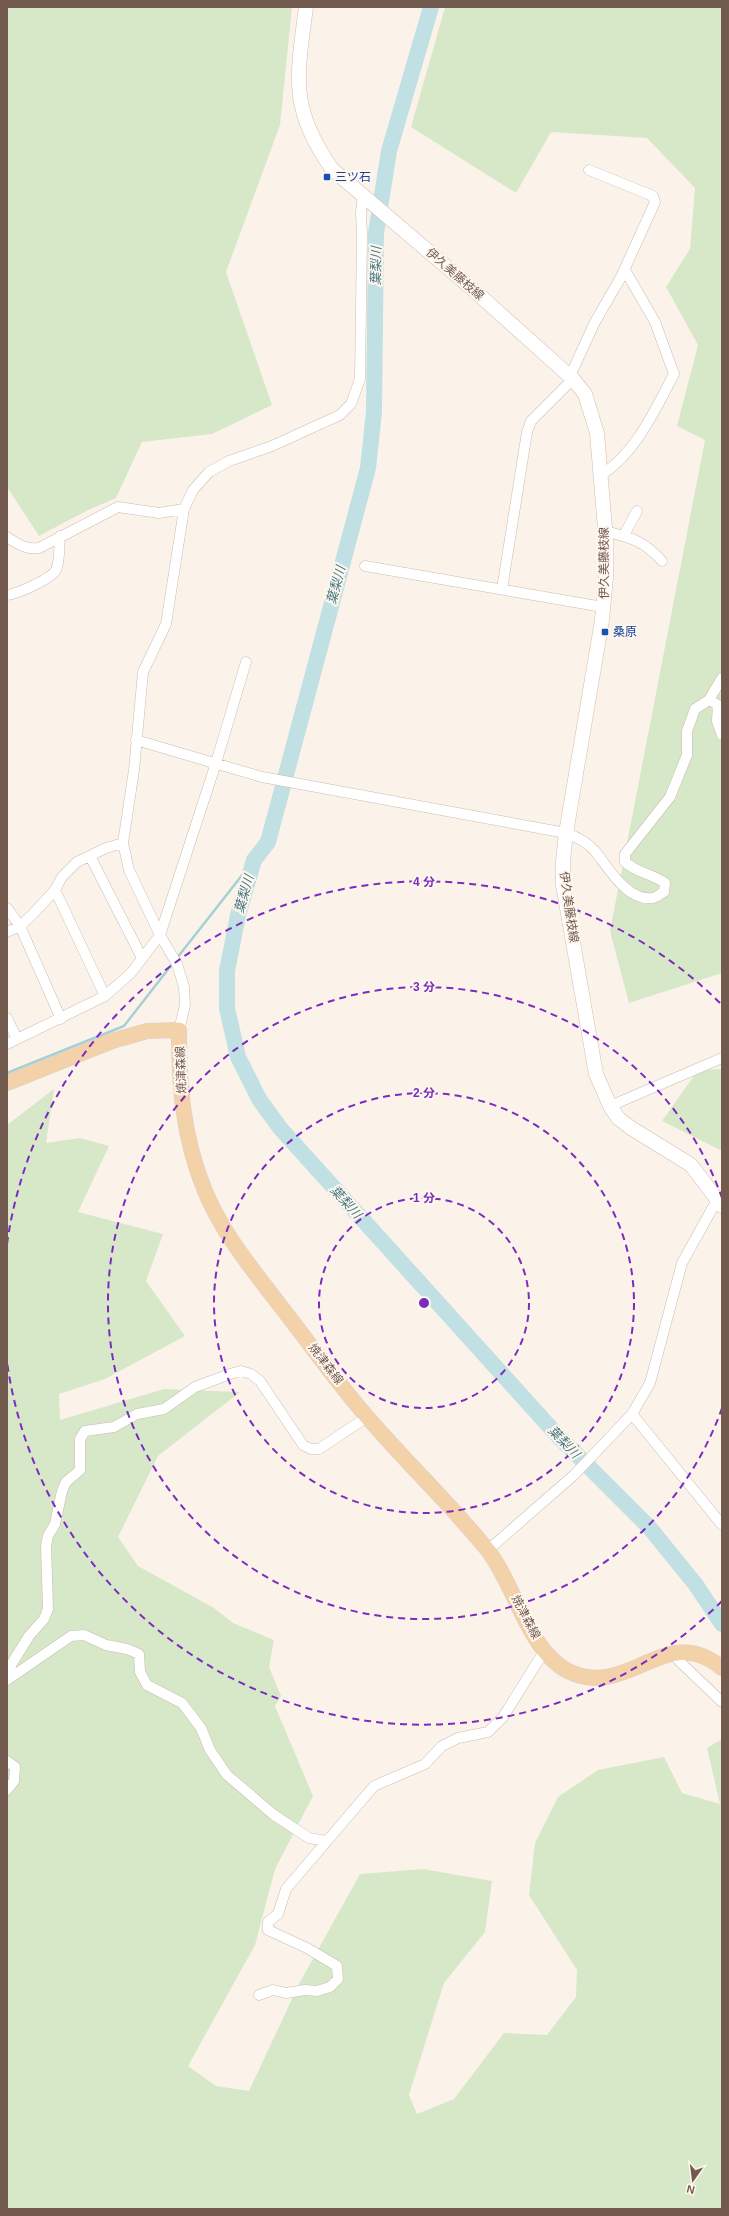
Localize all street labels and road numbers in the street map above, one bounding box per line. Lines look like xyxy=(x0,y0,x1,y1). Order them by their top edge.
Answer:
street label: 伊久美藤枝線 xyxy=(423,245,487,303)
street label: 伊久美藤枝線 xyxy=(597,527,611,599)
street label: 伊久美藤枝線 xyxy=(557,870,581,944)
street label: 焼津森線 xyxy=(173,1046,189,1094)
street label: 焼津森線 xyxy=(306,1341,346,1387)
street label: 焼津森線 xyxy=(509,1593,543,1641)

